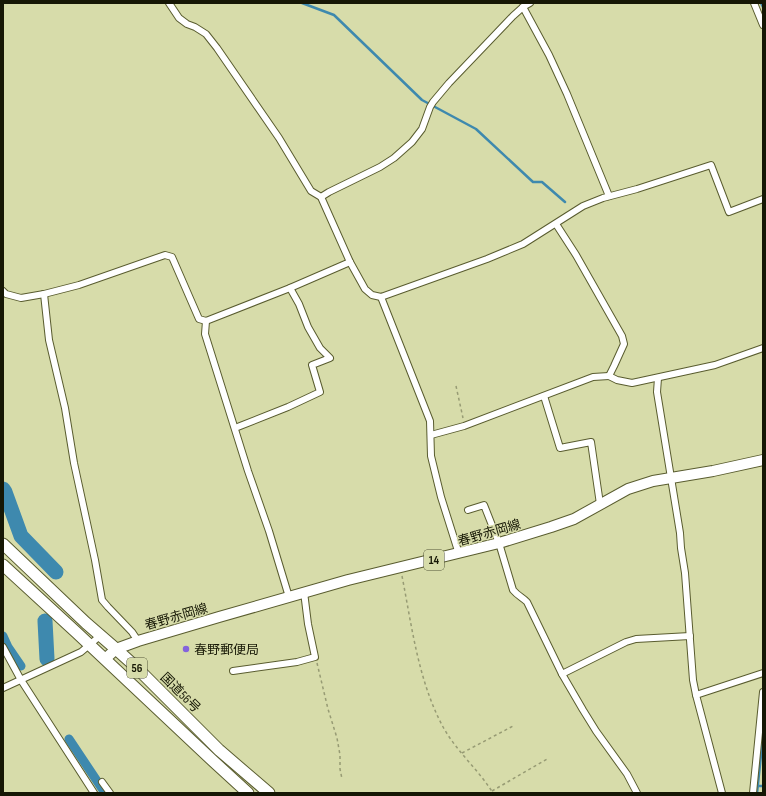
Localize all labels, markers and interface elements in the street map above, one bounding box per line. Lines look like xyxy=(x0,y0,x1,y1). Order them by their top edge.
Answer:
street label: 春野赤岡線 xyxy=(456,516,523,550)
road number: 14 xyxy=(424,550,444,570)
street label: 春野赤岡線 xyxy=(143,600,210,634)
place label: 春野郵便局 xyxy=(194,642,259,658)
marker: 春野郵便局 xyxy=(181,644,191,654)
road number: 56 xyxy=(127,658,147,678)
street label: 国道56号 xyxy=(157,669,204,716)

